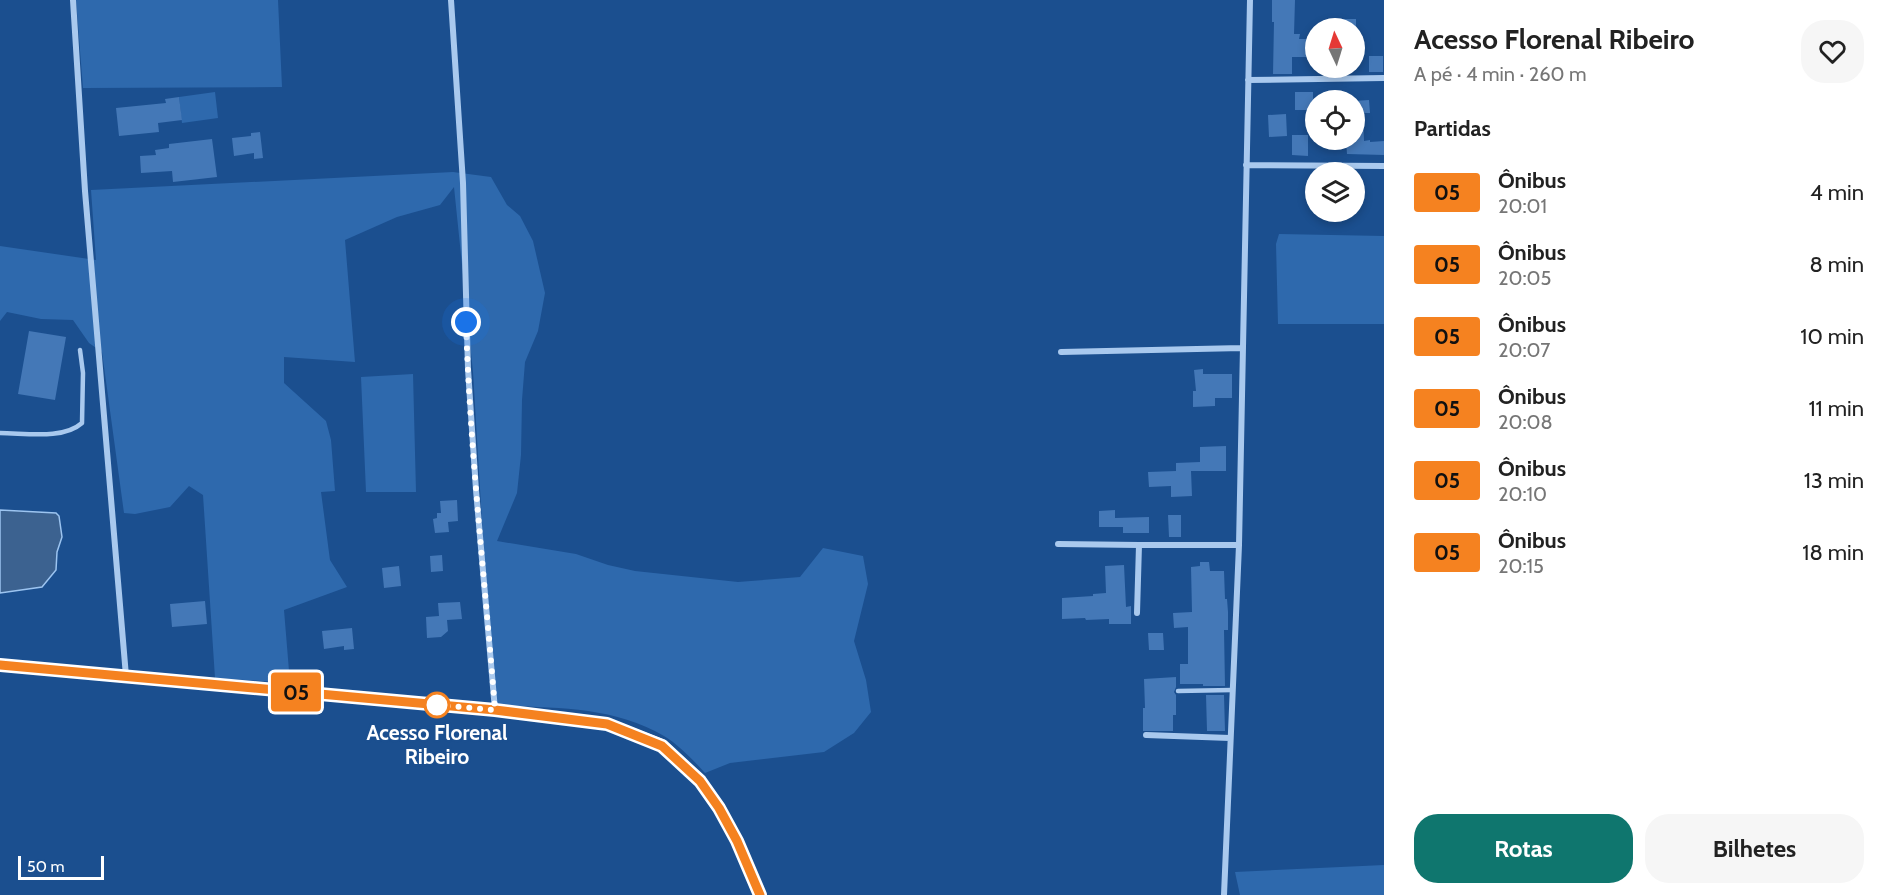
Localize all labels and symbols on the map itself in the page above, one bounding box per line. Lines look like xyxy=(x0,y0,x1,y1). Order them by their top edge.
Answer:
north arrow xyxy=(1305,18,1365,78)
your location xyxy=(451,307,481,337)
line badge: 05 xyxy=(269,672,323,712)
marker: Acesso Florenal Ribeiro xyxy=(424,692,450,718)
place label: Acesso Florenal Ribeiro xyxy=(366,720,508,769)
scale bar xyxy=(18,853,104,880)

